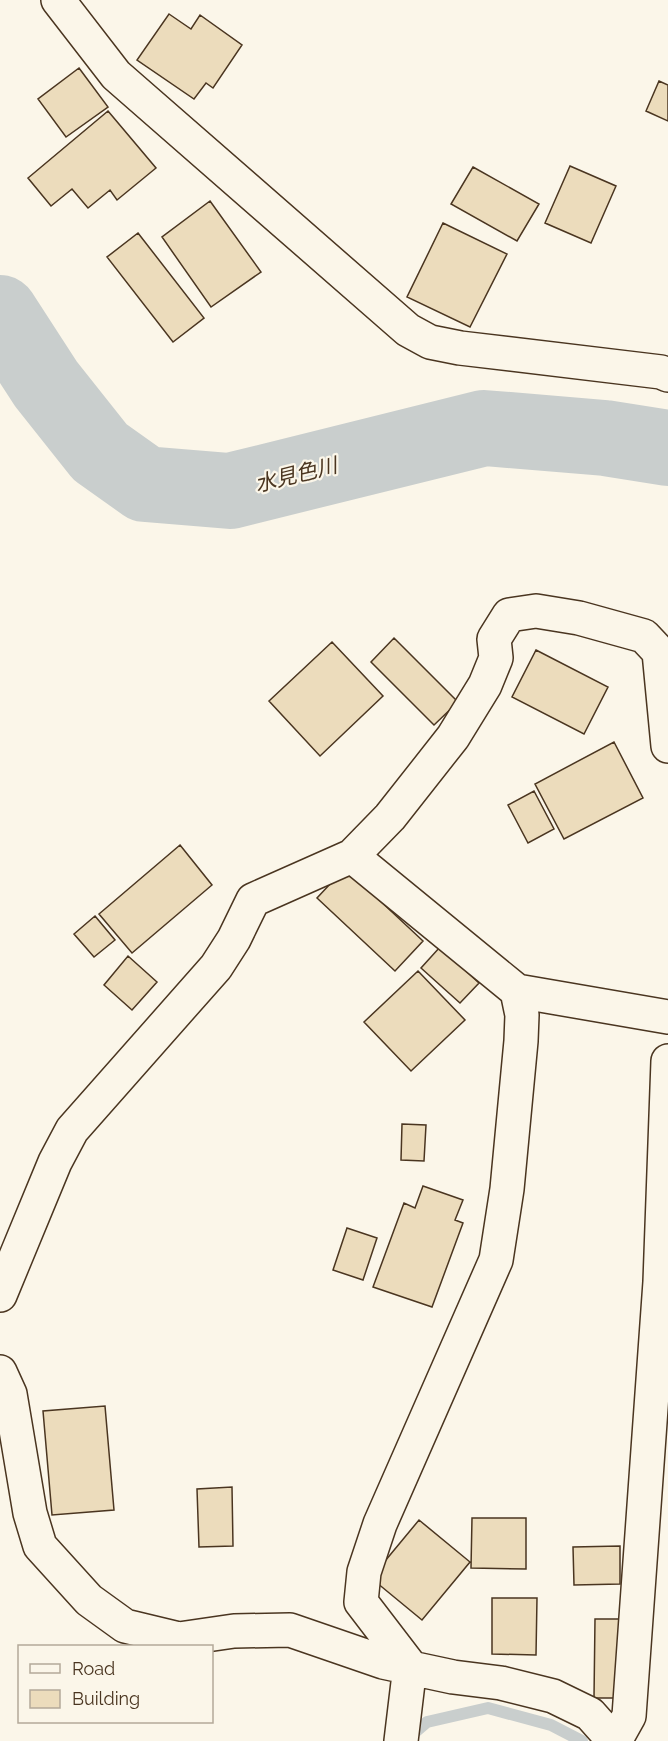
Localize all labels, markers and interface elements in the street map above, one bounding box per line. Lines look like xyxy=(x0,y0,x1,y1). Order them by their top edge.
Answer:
water label: 水見色川 xyxy=(252,452,342,497)
legend xyxy=(18,1645,213,1723)
text: Road xyxy=(72,1658,115,1679)
text: Building xyxy=(72,1688,140,1709)

